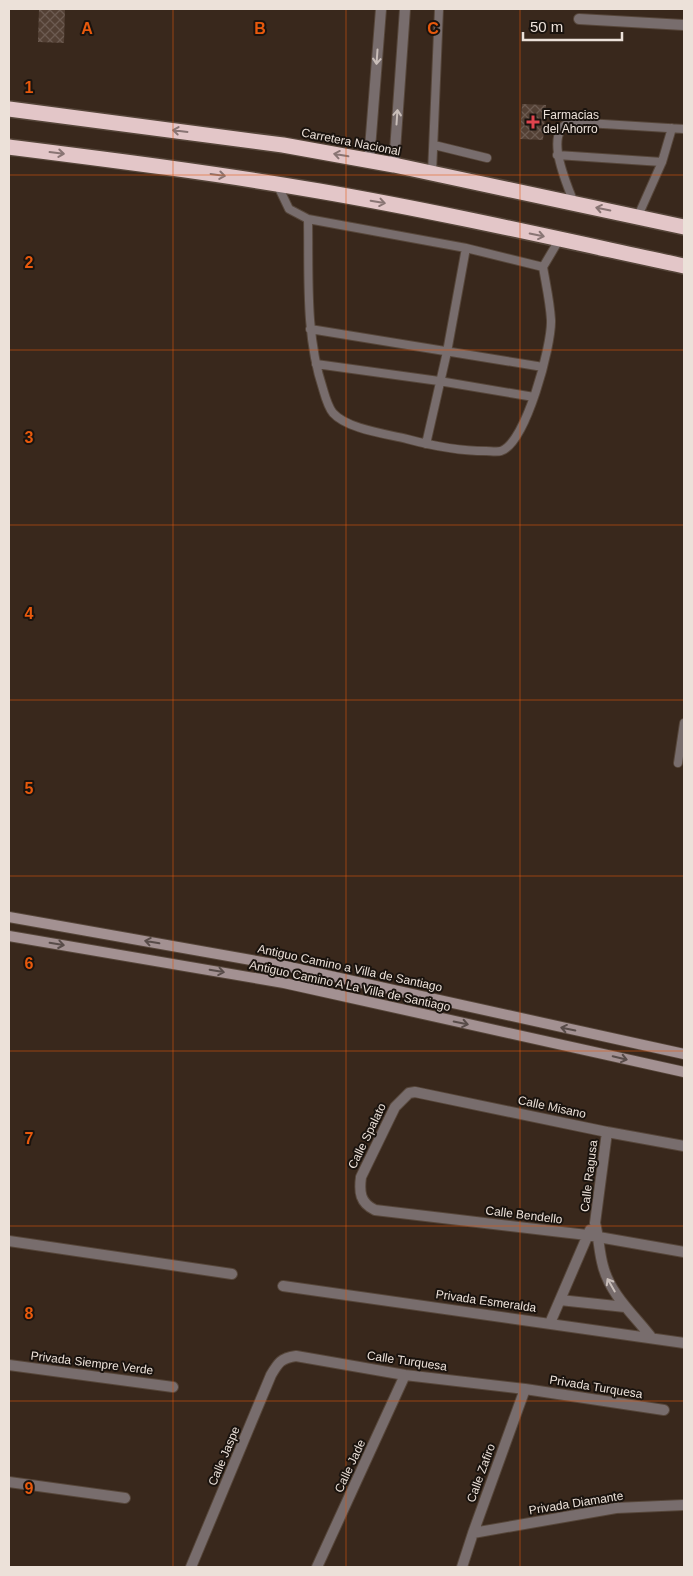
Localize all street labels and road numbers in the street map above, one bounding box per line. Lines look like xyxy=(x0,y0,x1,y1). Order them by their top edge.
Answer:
street label: Carretera Nacional xyxy=(300,126,402,158)
street label: Antiguo Camino a Villa de Santiago xyxy=(256,942,444,995)
street label: Antiguo Camino A La Villa de Santiago xyxy=(248,958,452,1014)
street label: Calle Misano xyxy=(517,1093,588,1121)
street label: Calle Spalato xyxy=(345,1101,389,1171)
street label: Calle Ragusa xyxy=(578,1139,600,1213)
street label: Calle Bendello xyxy=(485,1203,564,1227)
street label: Privada Esmeralda xyxy=(435,1287,537,1315)
street label: Calle Turquesa xyxy=(366,1348,448,1374)
street label: Privada Siempre Verde xyxy=(30,1349,154,1378)
street label: Privada Turquesa xyxy=(548,1373,644,1401)
street label: Calle Jaspe xyxy=(205,1424,243,1488)
street label: Calle Jade xyxy=(332,1437,368,1495)
street label: Calle Zafiro xyxy=(464,1441,498,1504)
street label: Privada Diamante xyxy=(528,1489,625,1517)

